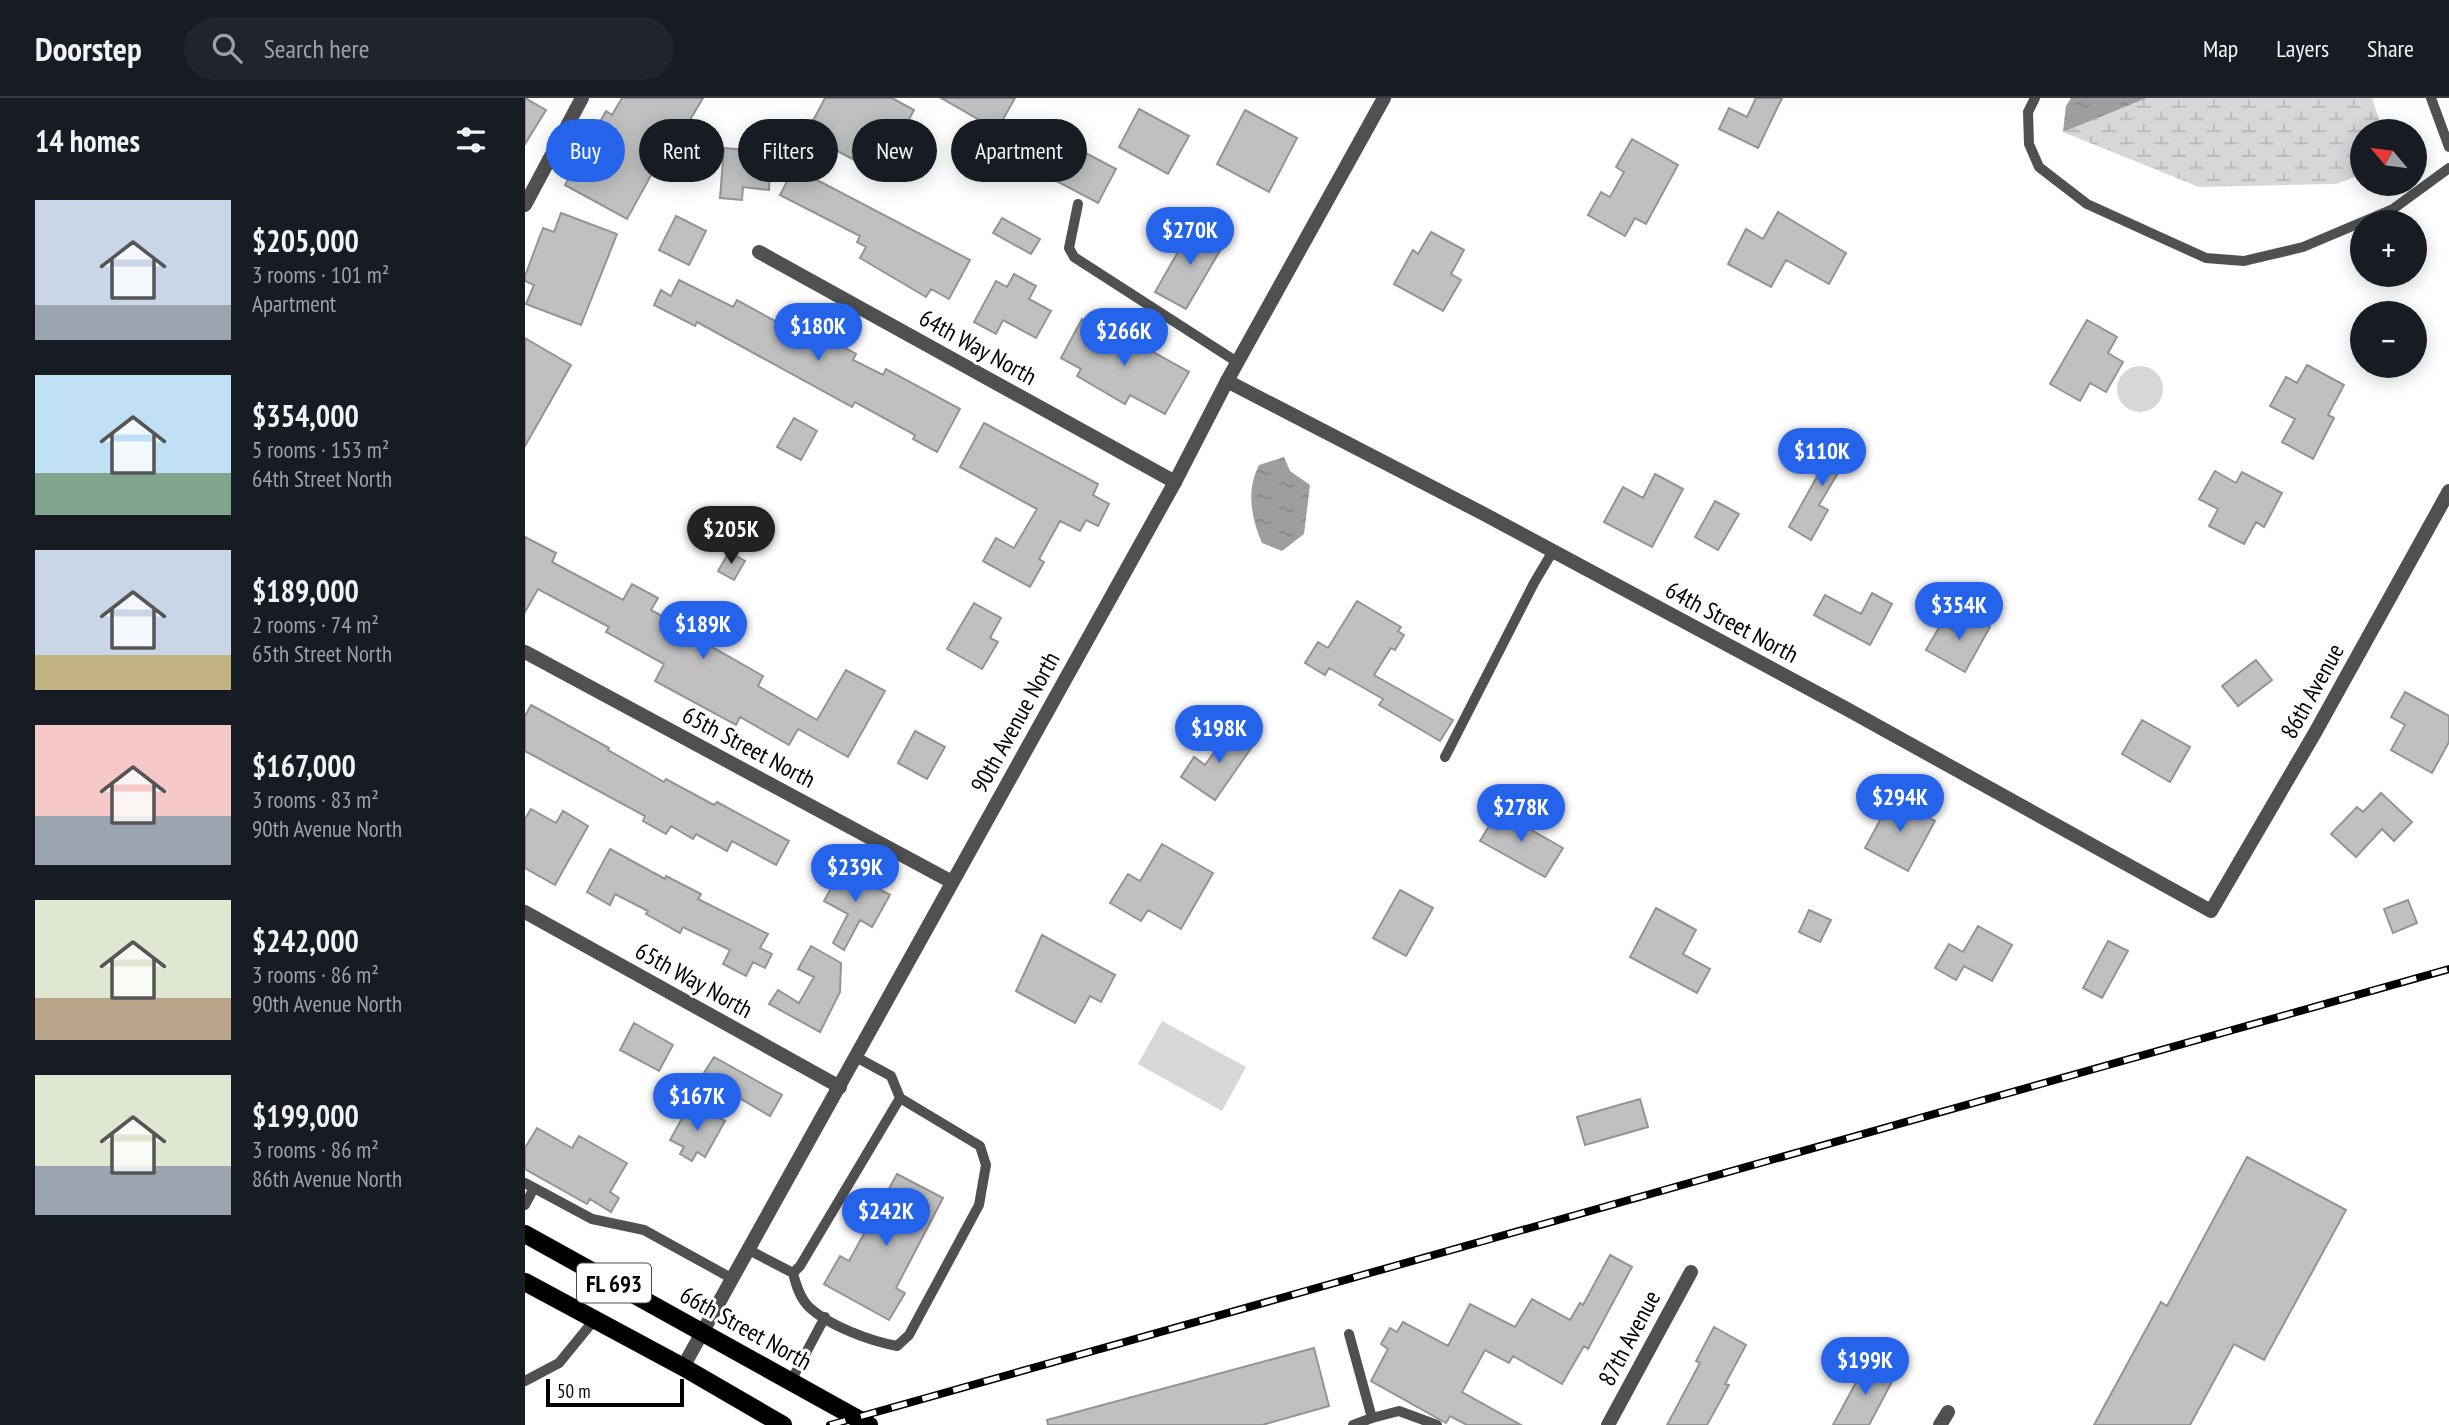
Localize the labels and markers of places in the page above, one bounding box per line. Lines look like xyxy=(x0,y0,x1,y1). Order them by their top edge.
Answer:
pin: $270K xyxy=(1141,208,1239,267)
pin: $180K xyxy=(769,303,867,363)
pin: $266K xyxy=(1075,308,1173,368)
pin: $110K xyxy=(1773,428,1871,488)
pin: $205K xyxy=(682,506,780,566)
pin: $354K xyxy=(1910,582,2008,642)
pin: $189K xyxy=(654,602,752,661)
pin: $198K xyxy=(1170,706,1268,765)
pin: $294K xyxy=(1851,774,1949,834)
pin: $278K xyxy=(1472,784,1570,844)
pin: $239K xyxy=(806,844,904,904)
pin: $167K xyxy=(648,1074,746,1133)
pin: $242K xyxy=(837,1188,935,1248)
pin: $199K xyxy=(1816,1338,1914,1397)

